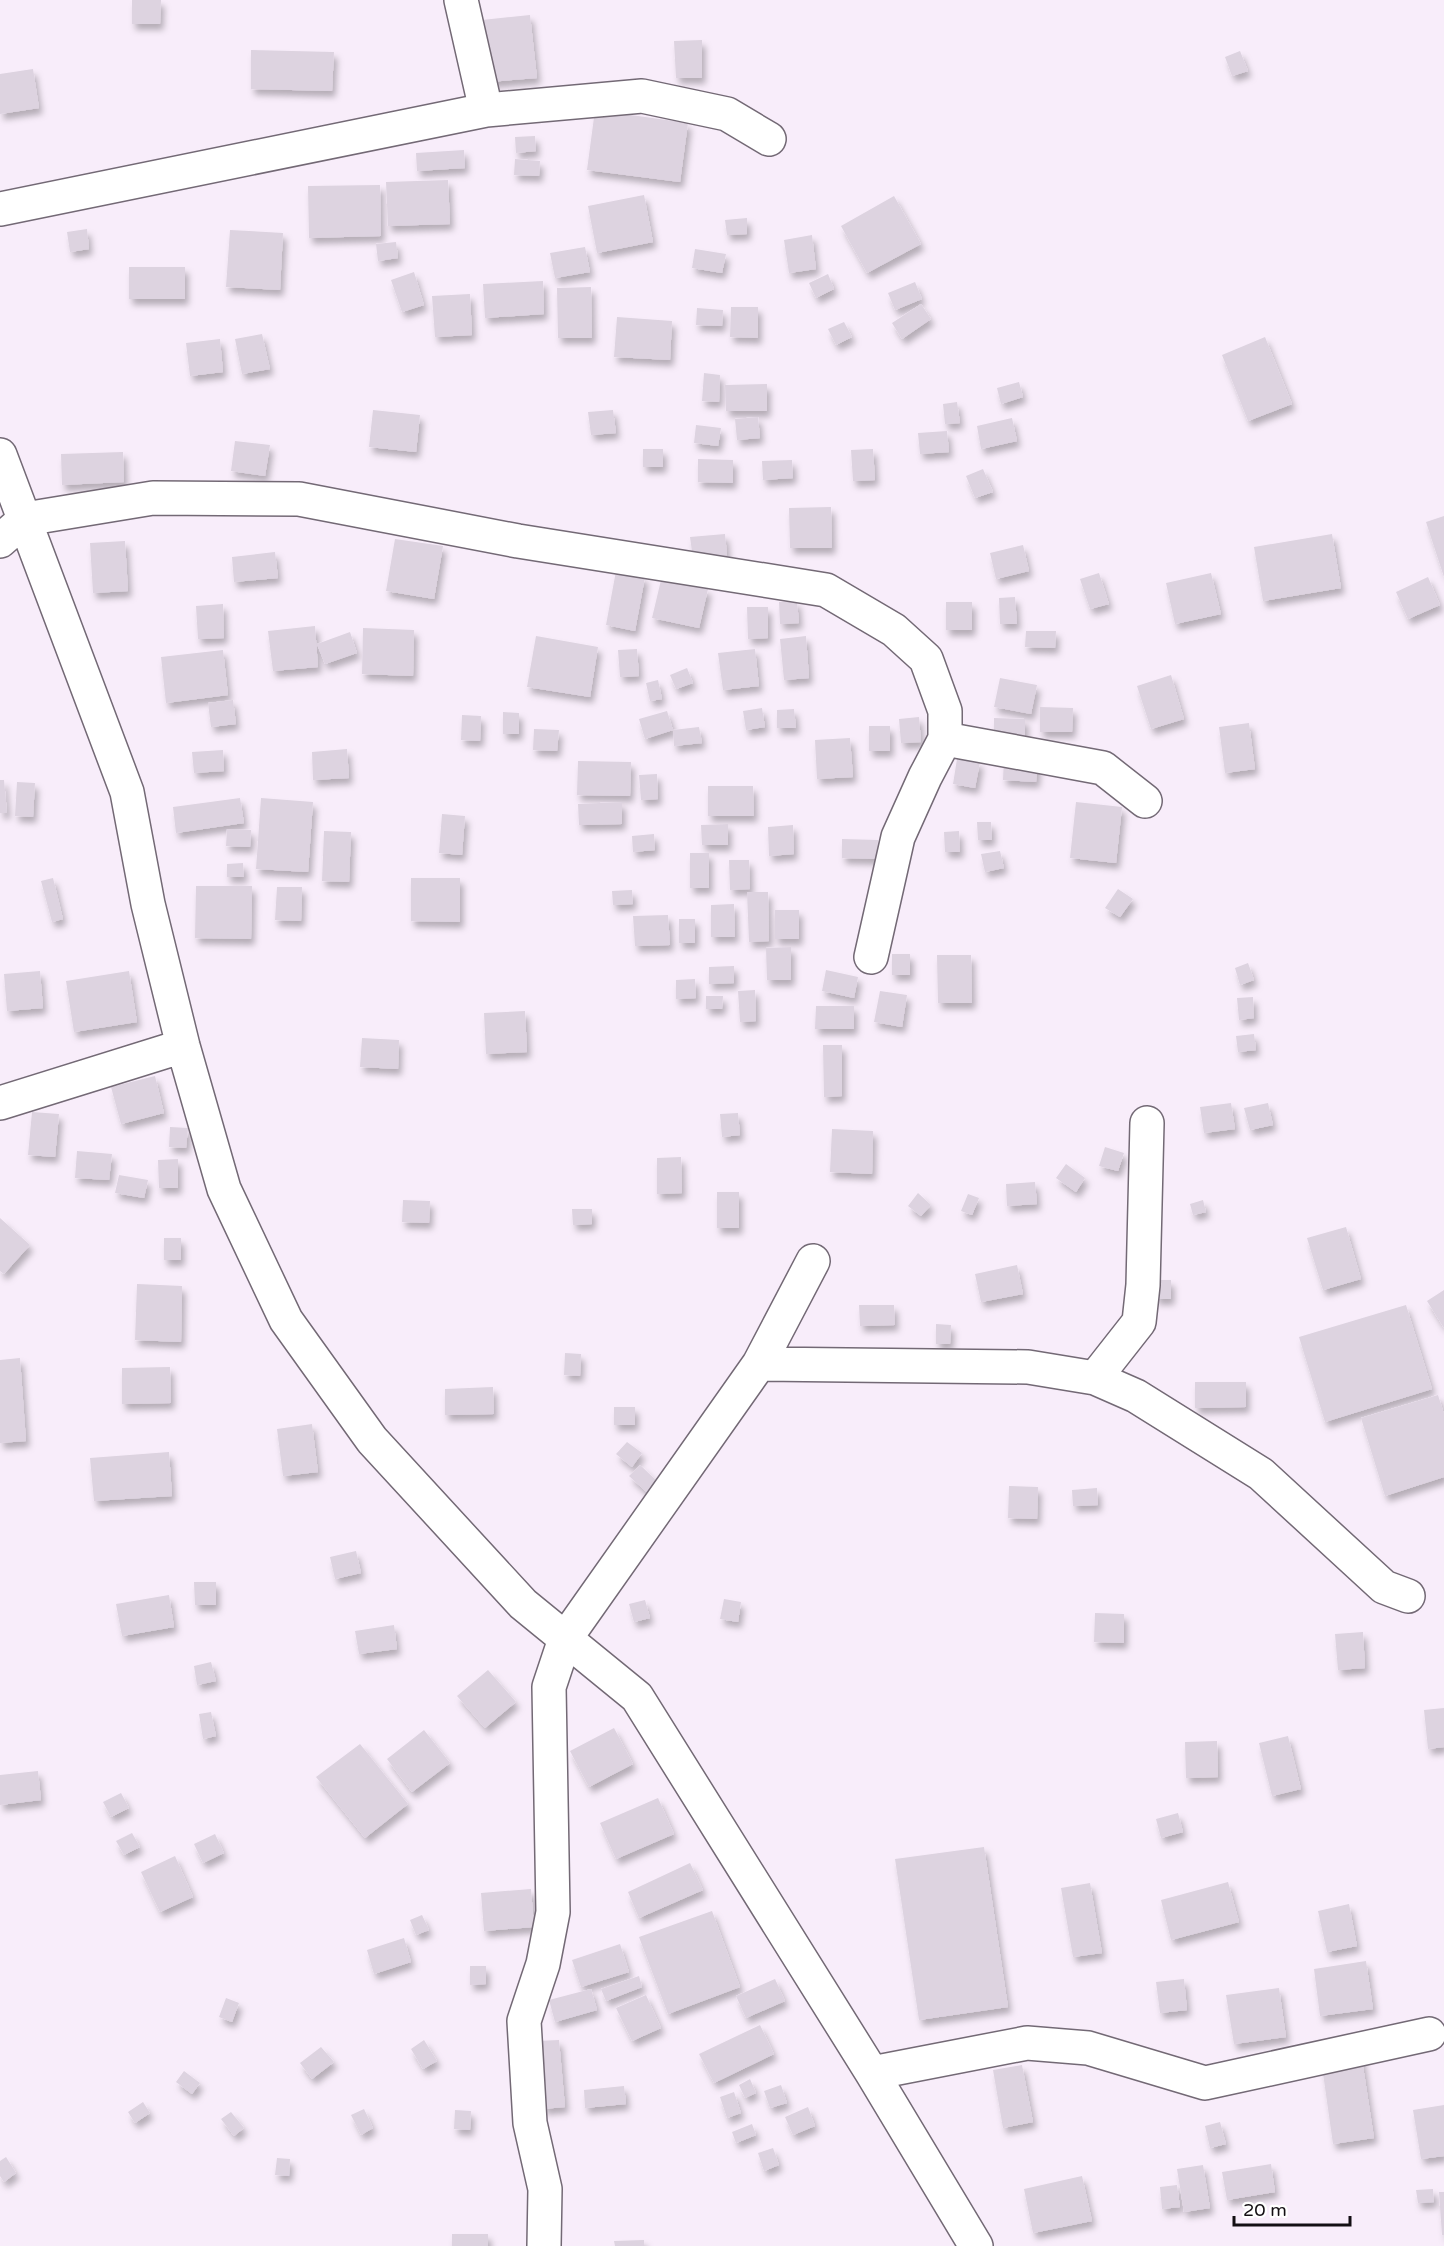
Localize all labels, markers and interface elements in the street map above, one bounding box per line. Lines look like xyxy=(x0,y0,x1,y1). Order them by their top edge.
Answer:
scale bar xyxy=(1234,2189,1350,2227)
text: 20 m xyxy=(1243,2199,1287,2221)

